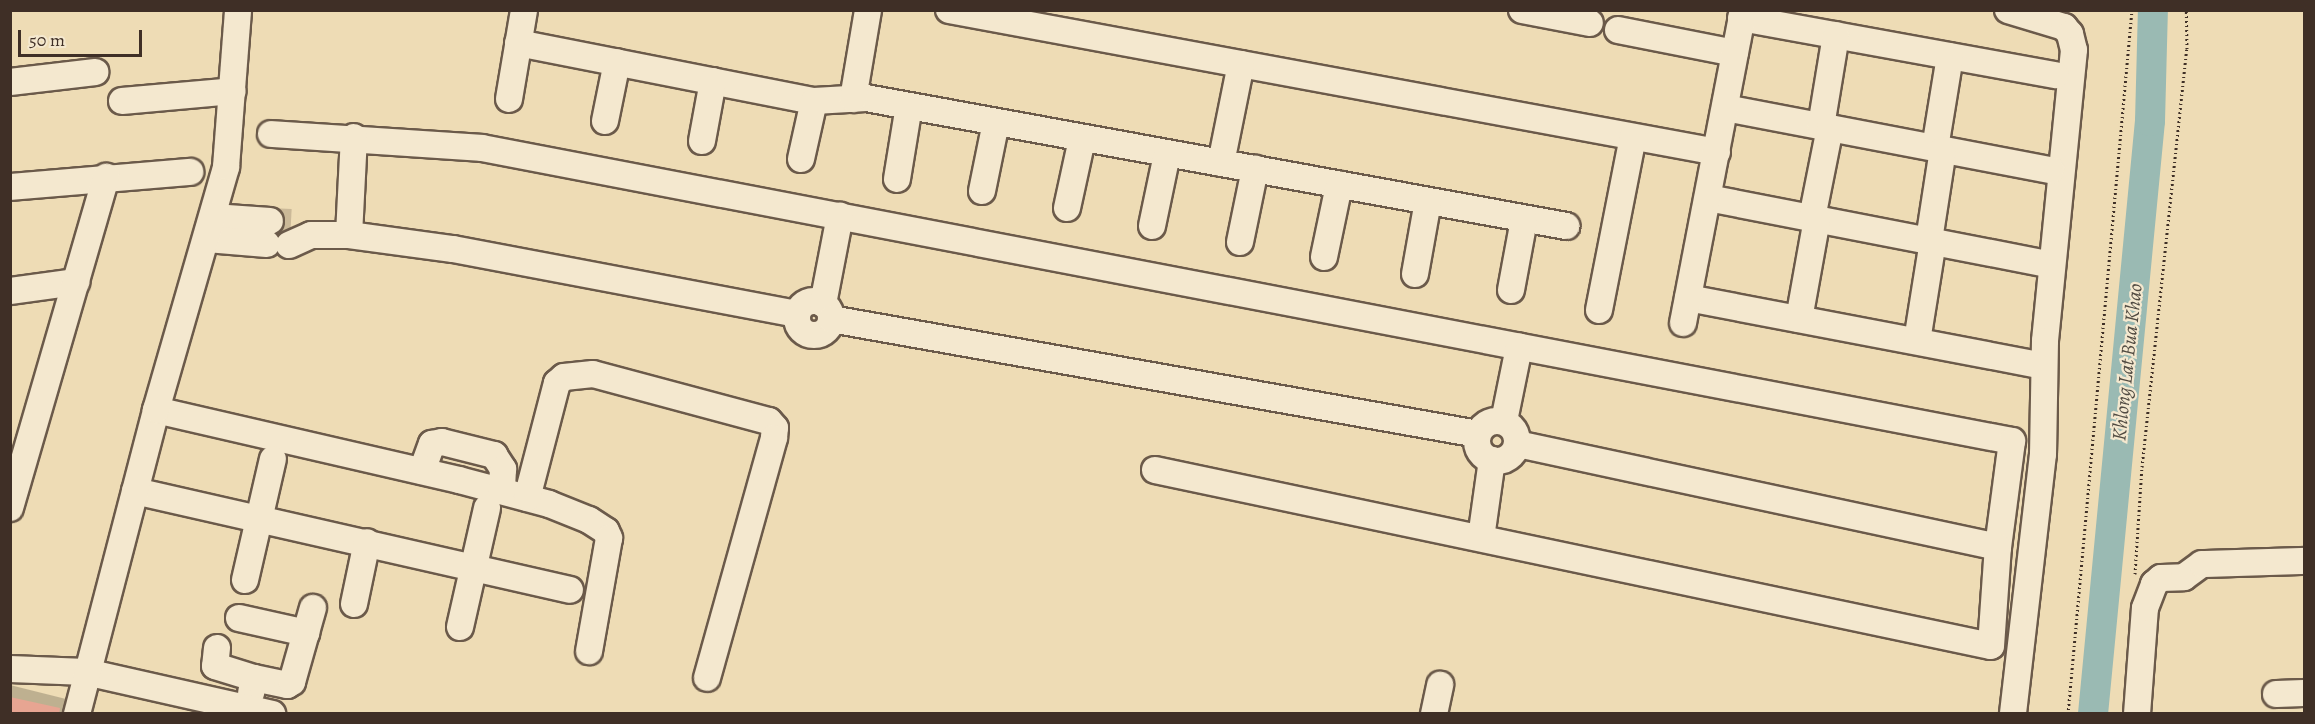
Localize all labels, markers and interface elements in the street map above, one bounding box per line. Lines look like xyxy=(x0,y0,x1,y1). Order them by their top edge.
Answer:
scale bar xyxy=(21,18,146,56)
text: 50 m xyxy=(29,28,65,52)
water label: Khlong Lat Bua Khao xyxy=(2107,282,2147,442)

